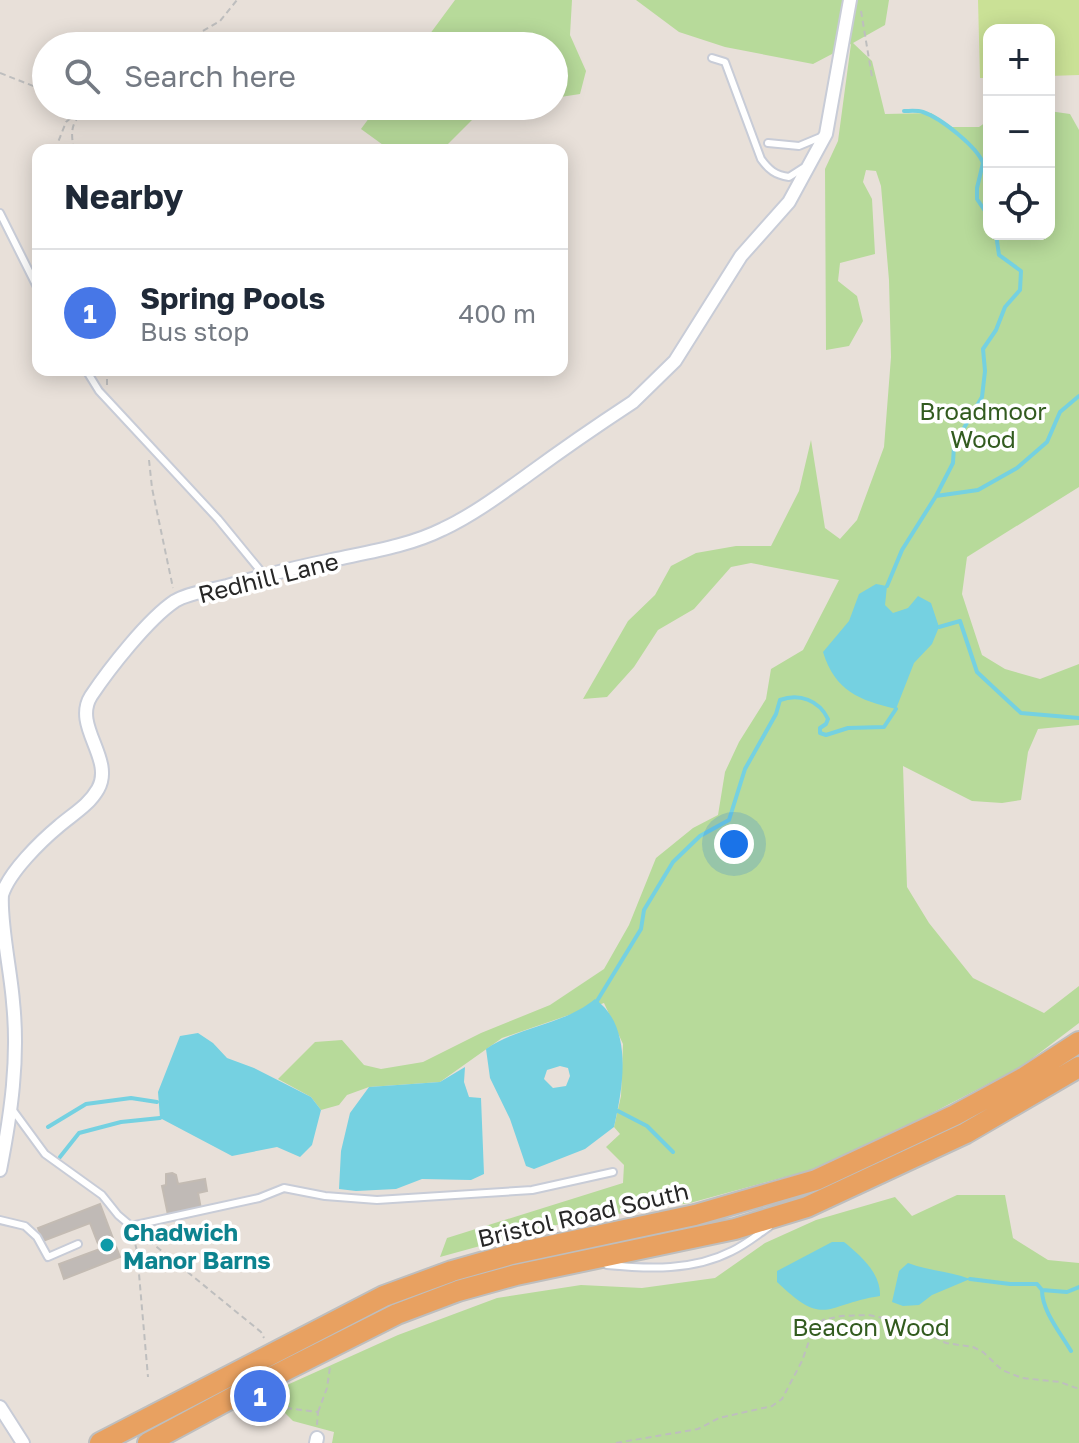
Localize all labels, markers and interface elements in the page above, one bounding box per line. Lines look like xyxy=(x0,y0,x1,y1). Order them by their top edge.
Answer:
map controls xyxy=(983,24,1055,240)
button: + xyxy=(983,24,1055,96)
search box xyxy=(32,32,568,120)
icon: search xyxy=(60,54,104,98)
text: Search here xyxy=(124,58,296,94)
button: − xyxy=(983,96,1055,168)
button: locate xyxy=(983,168,1055,240)
text: Nearby xyxy=(64,176,184,216)
text: Spring Pools xyxy=(140,280,325,316)
text: 1 xyxy=(83,298,97,329)
text: 400 m xyxy=(458,298,536,329)
text: Bus stop xyxy=(140,316,249,347)
park label: Broadmoor Wood xyxy=(919,396,1047,453)
street label: Redhill Lane xyxy=(195,546,341,608)
your location xyxy=(714,824,754,864)
street label: Bristol Road South xyxy=(475,1176,691,1252)
place label: Chadwich Manor Barns xyxy=(123,1217,271,1274)
marker: Chadwich Manor Barns xyxy=(98,1236,116,1254)
park label: Beacon Wood xyxy=(792,1312,950,1341)
pin: 1 xyxy=(234,1366,286,1426)

